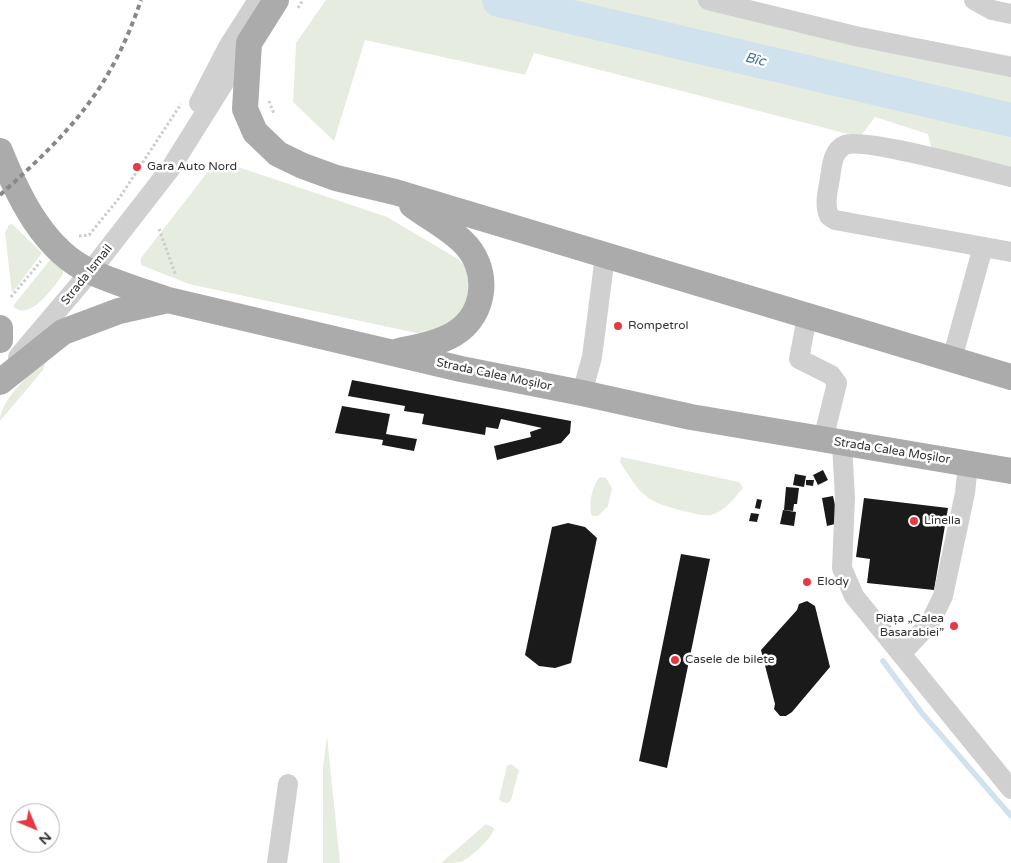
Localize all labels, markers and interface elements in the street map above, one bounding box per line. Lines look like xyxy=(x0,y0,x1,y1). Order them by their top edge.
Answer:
water label: Bîc xyxy=(743,50,767,70)
place label: Gara Auto Nord xyxy=(147,160,237,174)
marker: Gara Auto Nord xyxy=(131,161,143,173)
street label: Strada Ismail xyxy=(58,242,116,308)
place label: Rompetrol xyxy=(628,319,689,333)
marker: Rompetrol xyxy=(612,320,624,332)
street label: Strada Calea Moșilor xyxy=(435,356,553,394)
street label: Strada Calea Moșilor xyxy=(833,435,951,467)
place label: Linella xyxy=(924,514,961,528)
marker: Linella xyxy=(908,515,920,527)
place label: Elody xyxy=(817,575,849,589)
marker: Elody xyxy=(801,576,813,588)
place label: Piața „Calea Basarabiei” xyxy=(875,612,944,640)
marker: Piața „Calea Basarabiei” xyxy=(948,620,960,632)
place label: Casele de bilete xyxy=(685,653,775,667)
marker: Casele de bilete xyxy=(669,654,681,666)
north arrow xyxy=(10,803,60,853)
text: N xyxy=(35,828,55,848)

